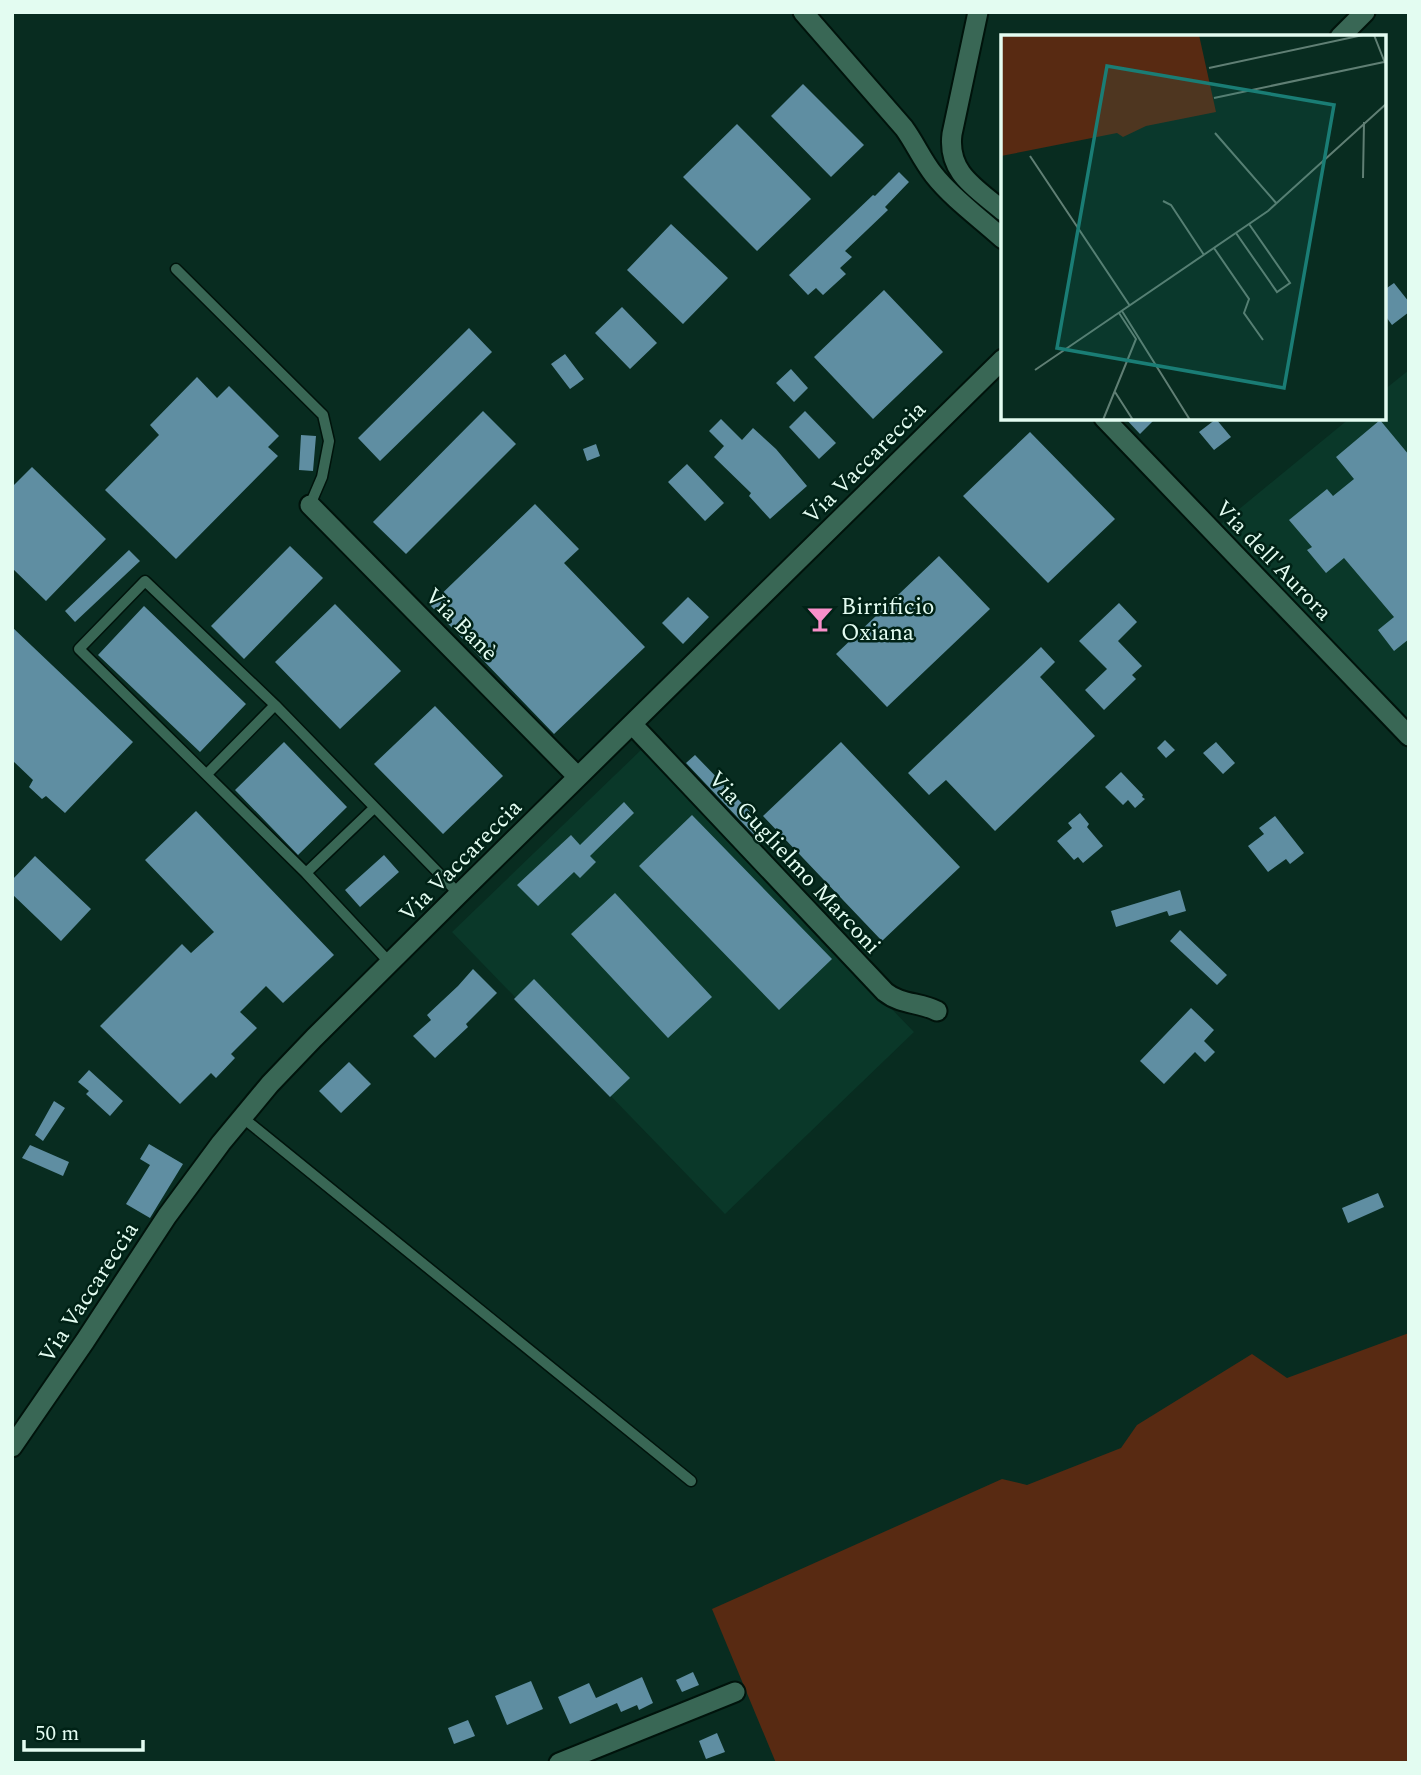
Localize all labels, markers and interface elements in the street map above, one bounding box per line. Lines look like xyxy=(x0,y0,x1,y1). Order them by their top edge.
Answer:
inset map xyxy=(1001,35,1386,420)
street label: Via Vaccareccia xyxy=(795,393,935,533)
street label: Via dell'Aurora xyxy=(1206,493,1340,629)
street label: Via Banè xyxy=(416,580,506,670)
place label: Birrificio Oxiana xyxy=(841,590,935,651)
bar icon: Birrificio Oxiana xyxy=(805,604,835,634)
street label: Via Guglielmo Marconi xyxy=(699,763,889,963)
street label: Via Vaccareccia xyxy=(391,791,531,931)
street label: Via Vaccareccia xyxy=(30,1215,148,1370)
scale bar xyxy=(24,1708,144,1752)
text: 50 m xyxy=(35,1718,79,1750)

